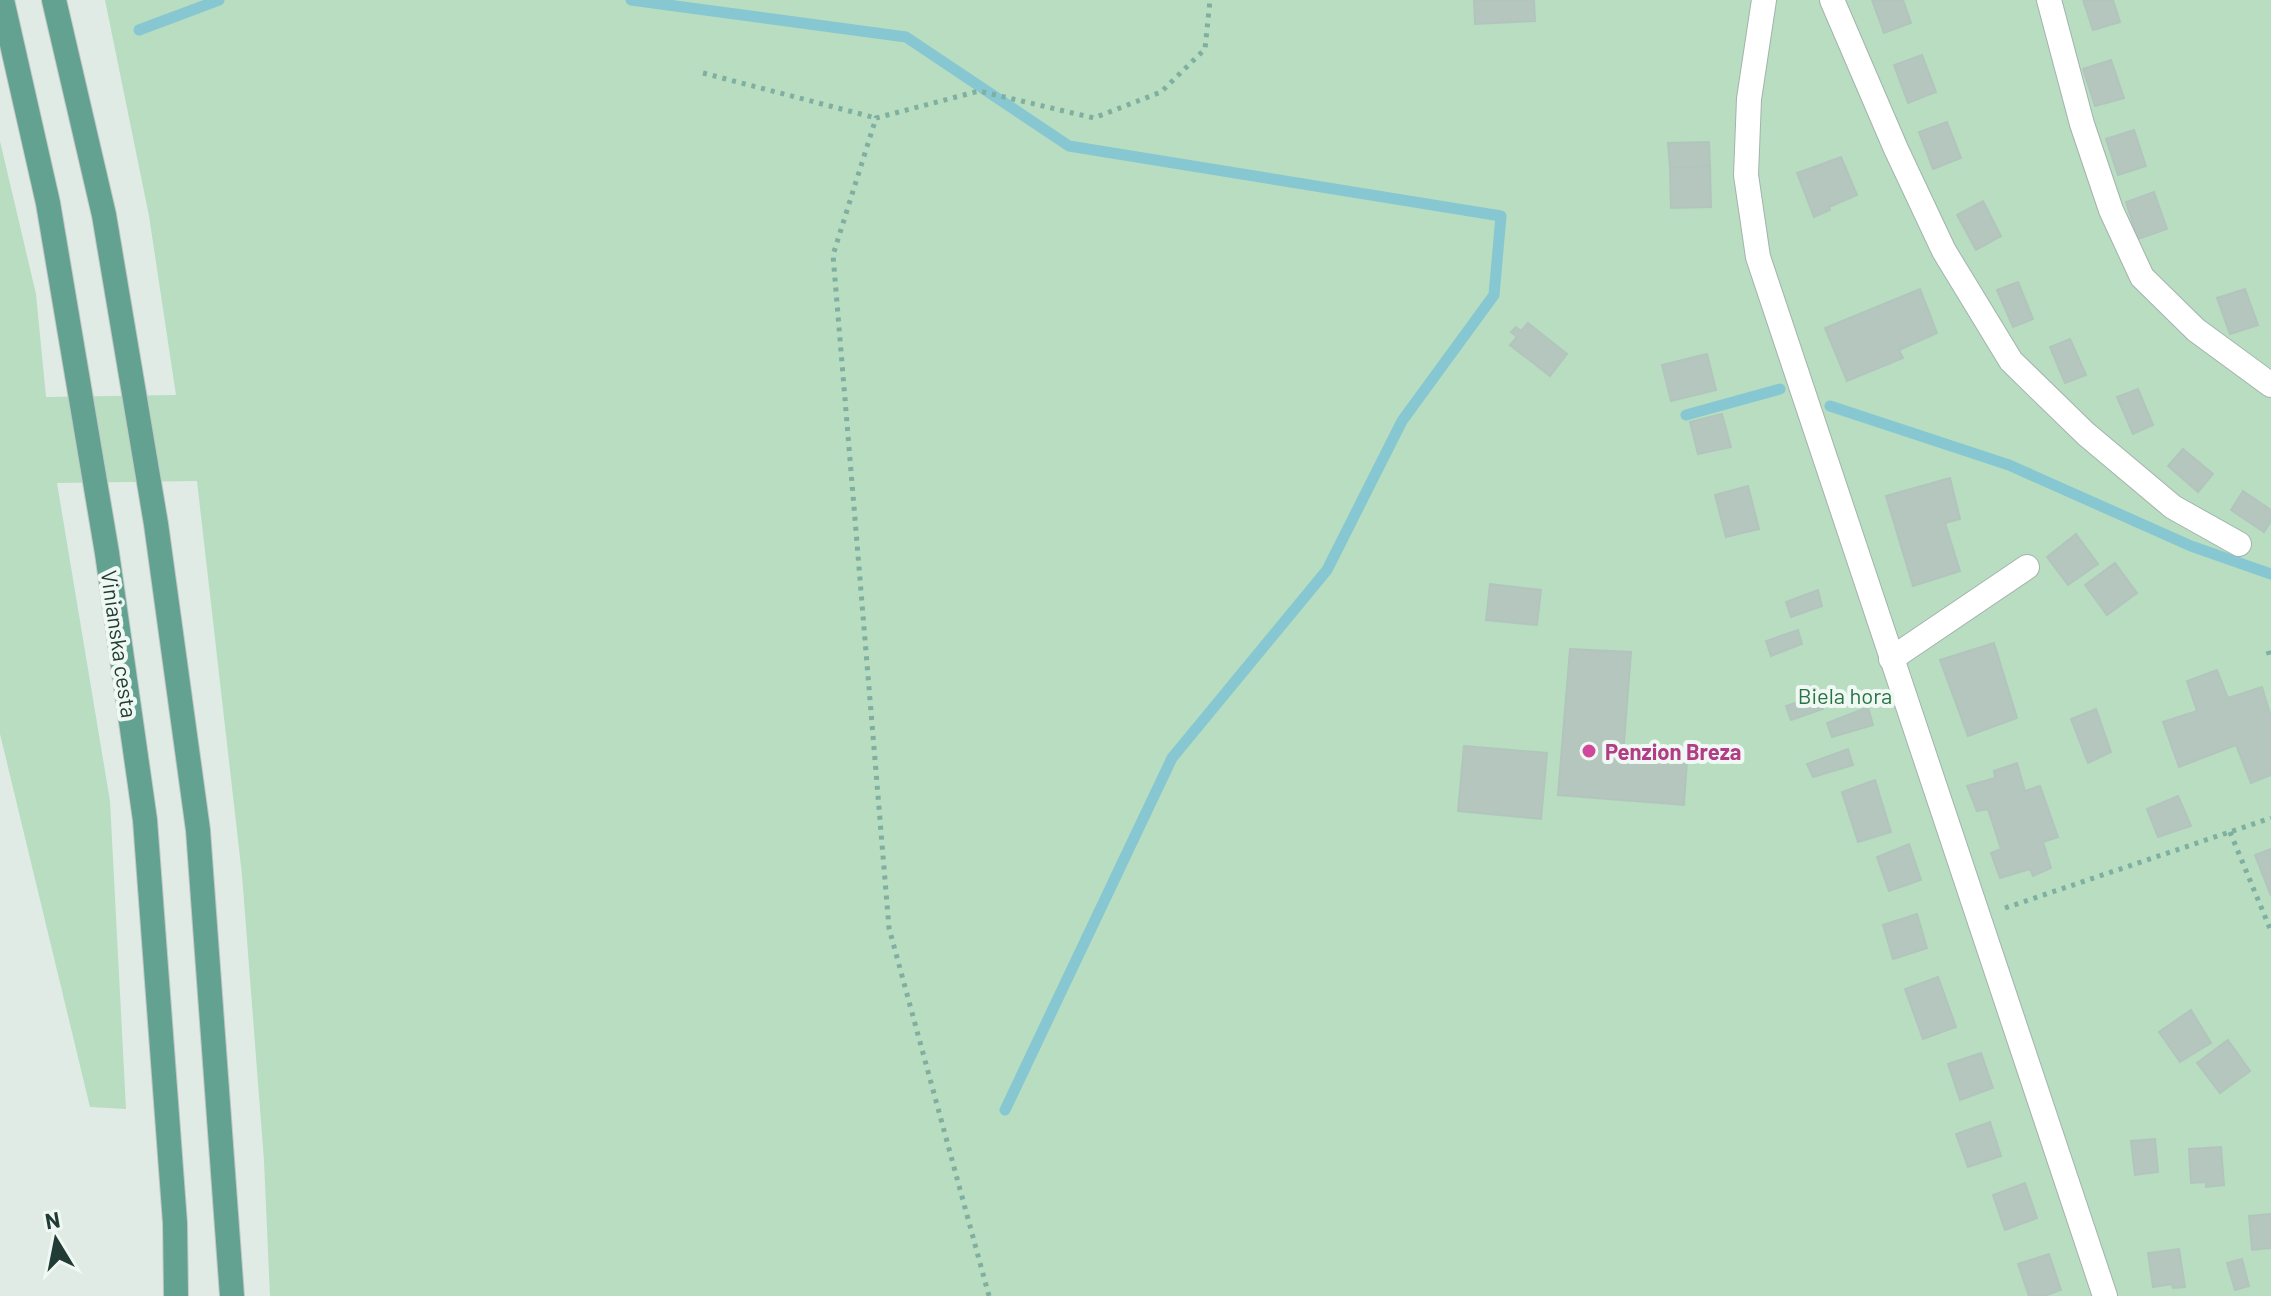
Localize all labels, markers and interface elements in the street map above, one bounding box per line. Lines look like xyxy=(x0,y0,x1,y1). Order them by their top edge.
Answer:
street label: Vinianska cesta xyxy=(97,568,143,720)
park label: Biela hora xyxy=(1798,682,1892,708)
place label: Penzion Breza xyxy=(1605,738,1742,764)
marker: Penzion Breza xyxy=(1580,742,1598,760)
north arrow xyxy=(16,1200,96,1280)
text: N xyxy=(43,1205,62,1233)

